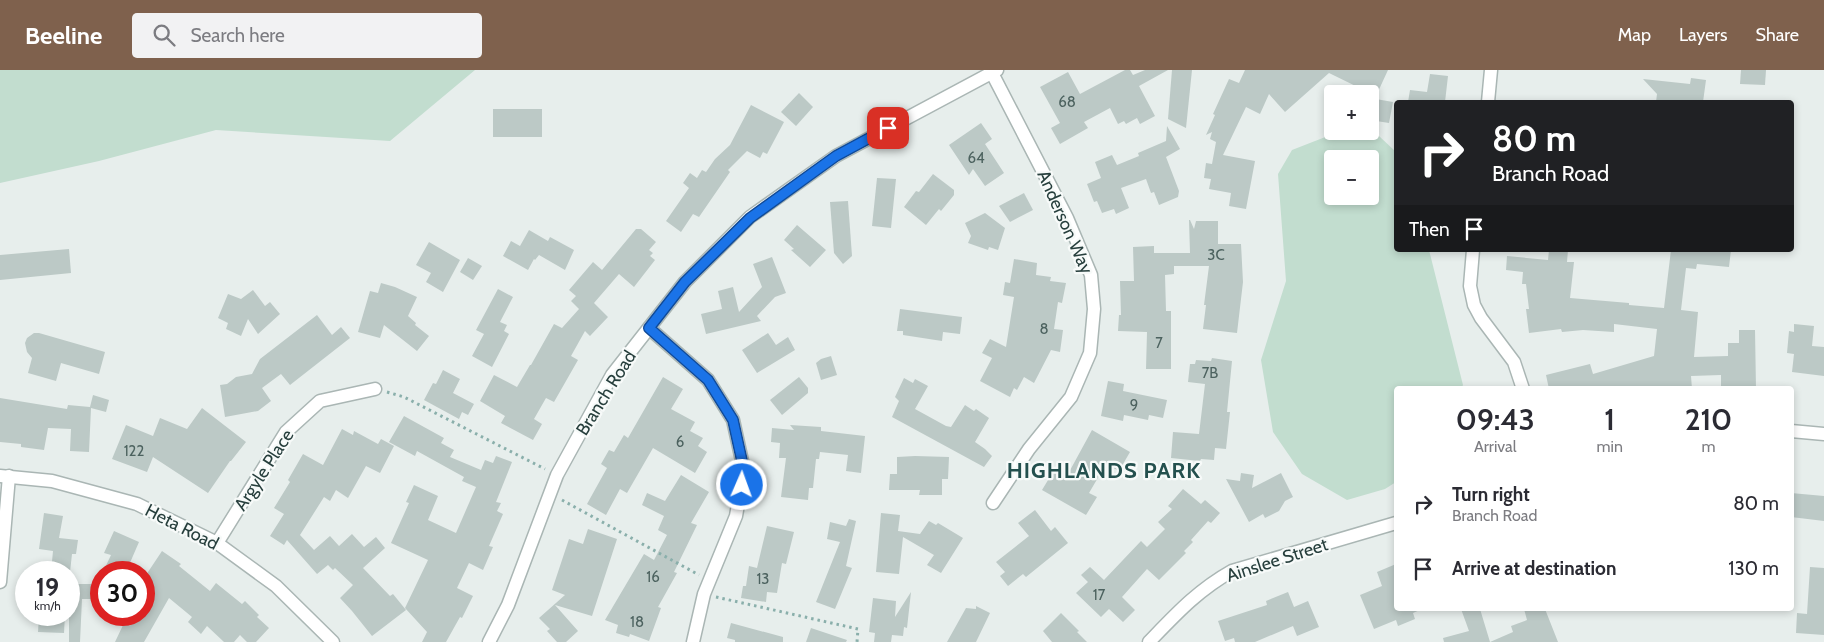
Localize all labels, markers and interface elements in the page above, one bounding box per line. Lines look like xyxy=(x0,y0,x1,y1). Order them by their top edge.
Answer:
search box xyxy=(132,13,482,58)
text: Beeline xyxy=(25,21,102,50)
icon: search xyxy=(150,21,178,49)
text: Search here xyxy=(190,24,285,47)
text: Map xyxy=(1618,24,1651,46)
text: Layers xyxy=(1679,24,1728,46)
text: Share xyxy=(1756,24,1799,46)
map controls xyxy=(1324,85,1379,205)
button: + xyxy=(1324,85,1379,140)
house number: 68 xyxy=(1058,93,1076,111)
pin xyxy=(867,107,909,149)
icon: arrive xyxy=(874,114,902,142)
text: 80 m xyxy=(1492,117,1576,160)
icon: right xyxy=(1409,120,1474,185)
house number: 64 xyxy=(967,149,985,167)
button: − xyxy=(1324,150,1379,205)
text: Branch Road xyxy=(1492,160,1609,187)
street label: Anderson Way xyxy=(1032,167,1098,277)
icon: arrive xyxy=(1460,215,1488,243)
text: Then xyxy=(1409,218,1450,241)
house number: 3C xyxy=(1207,246,1225,264)
house number: 8 xyxy=(1039,320,1049,338)
house number: 7 xyxy=(1155,334,1163,352)
street label: Branch Road xyxy=(571,346,641,440)
house number: 7B xyxy=(1202,364,1218,382)
house number: 9 xyxy=(1130,396,1138,414)
text: 09:43 xyxy=(1456,401,1535,438)
text: 1 xyxy=(1604,401,1615,438)
text: 210 xyxy=(1685,401,1732,438)
street label: Argyle Place xyxy=(230,425,298,515)
house number: 6 xyxy=(676,433,684,451)
text: Arrival xyxy=(1474,437,1517,456)
text: min xyxy=(1596,437,1623,456)
text: m xyxy=(1701,437,1715,456)
house number: 122 xyxy=(124,442,144,460)
district label: HIGHLANDS PARK xyxy=(1007,457,1201,484)
position arrow xyxy=(715,458,767,510)
text: Turn right xyxy=(1452,483,1530,506)
icon: right xyxy=(1409,490,1437,518)
text: 80 m xyxy=(1733,492,1779,515)
street label: Heta Road xyxy=(142,499,222,555)
text: Branch Road xyxy=(1452,506,1537,525)
street label: Ainslee Street xyxy=(1224,533,1330,587)
icon: arrive xyxy=(1409,555,1437,583)
text: Arrive at destination xyxy=(1452,557,1616,580)
text: 130 m xyxy=(1728,557,1779,580)
speed limit sign: 30 xyxy=(90,561,155,626)
house number: 16 xyxy=(646,568,660,586)
house number: 13 xyxy=(756,570,770,588)
text: 19 xyxy=(36,572,59,602)
house number: 17 xyxy=(1093,586,1106,604)
text: km/h xyxy=(34,598,61,613)
house number: 18 xyxy=(630,613,644,631)

